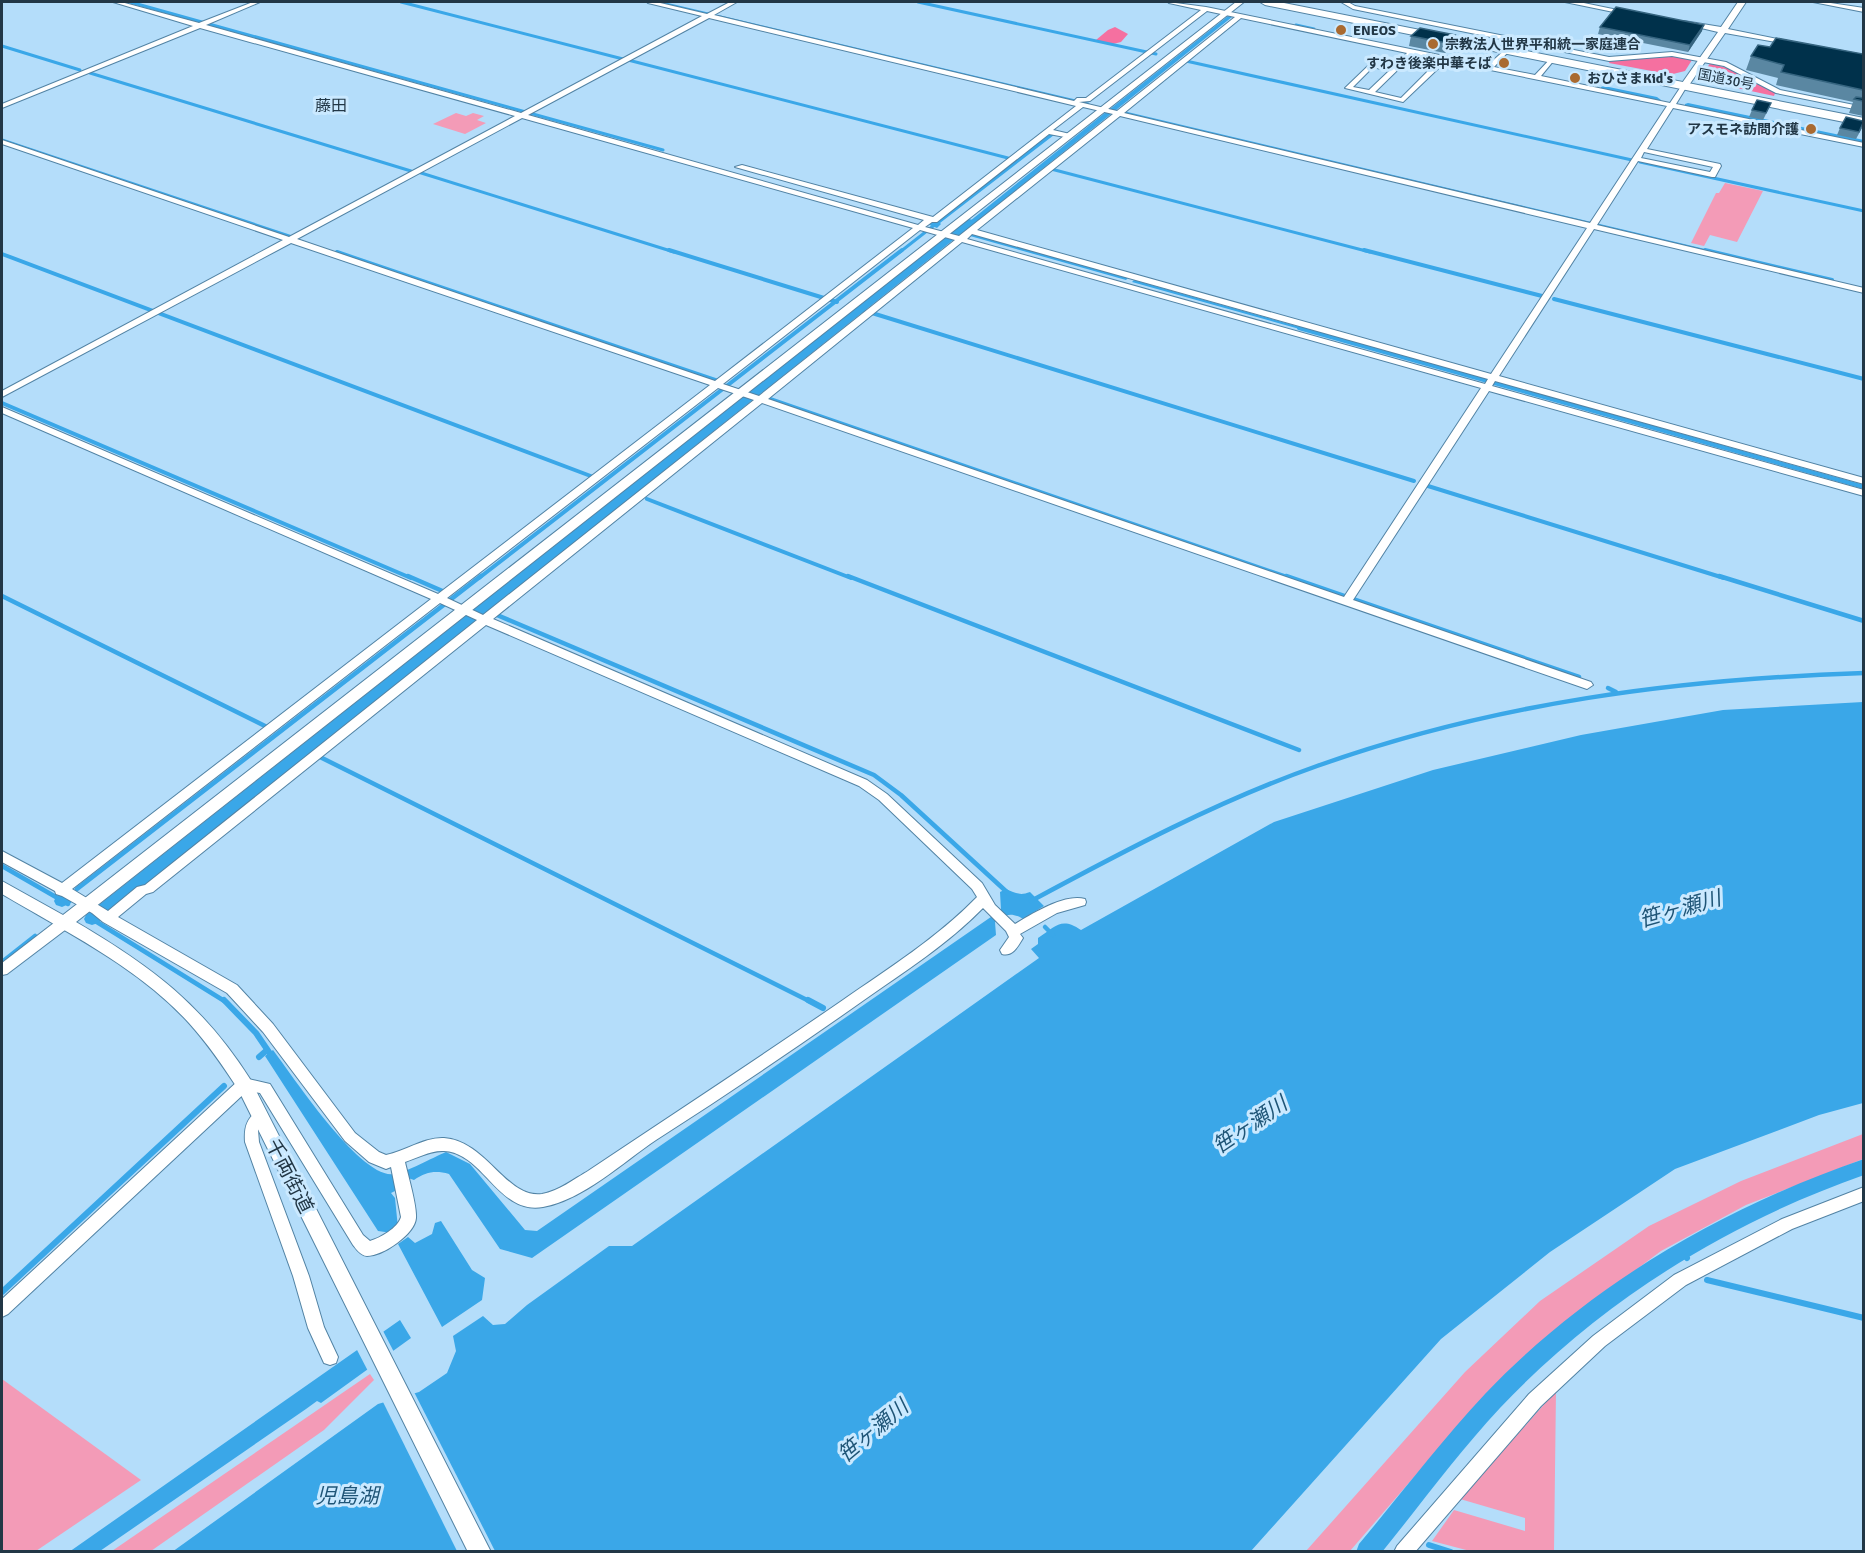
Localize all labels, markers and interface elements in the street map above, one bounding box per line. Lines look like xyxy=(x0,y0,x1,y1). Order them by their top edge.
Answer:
place label: ENEOS xyxy=(1353,22,1396,39)
marker: ENEOS xyxy=(1334,23,1348,37)
place label: 宗教法人世界平和統一家庭連合 xyxy=(1445,36,1641,53)
marker: 宗教法人世界平和統一家庭連合 xyxy=(1426,37,1440,51)
place label: すわき後楽中華そば xyxy=(1366,55,1492,72)
marker: すわき後楽中華そば xyxy=(1497,56,1511,70)
street label: 国道30号 xyxy=(1696,66,1756,93)
place label: おひさまKid's xyxy=(1587,70,1673,87)
marker: おひさまKid's xyxy=(1568,71,1582,85)
district label: 藤田 xyxy=(315,96,347,116)
place label: アスモネ訪問介護 xyxy=(1687,121,1799,138)
marker: アスモネ訪問介護 xyxy=(1804,122,1818,136)
water label: 笹ヶ瀬川 xyxy=(1636,884,1726,933)
water label: 笹ヶ瀬川 xyxy=(1208,1090,1294,1159)
street label: 千両街道 xyxy=(260,1135,319,1218)
water label: 笹ヶ瀬川 xyxy=(832,1393,915,1468)
water label: 児島湖 xyxy=(316,1483,381,1509)

